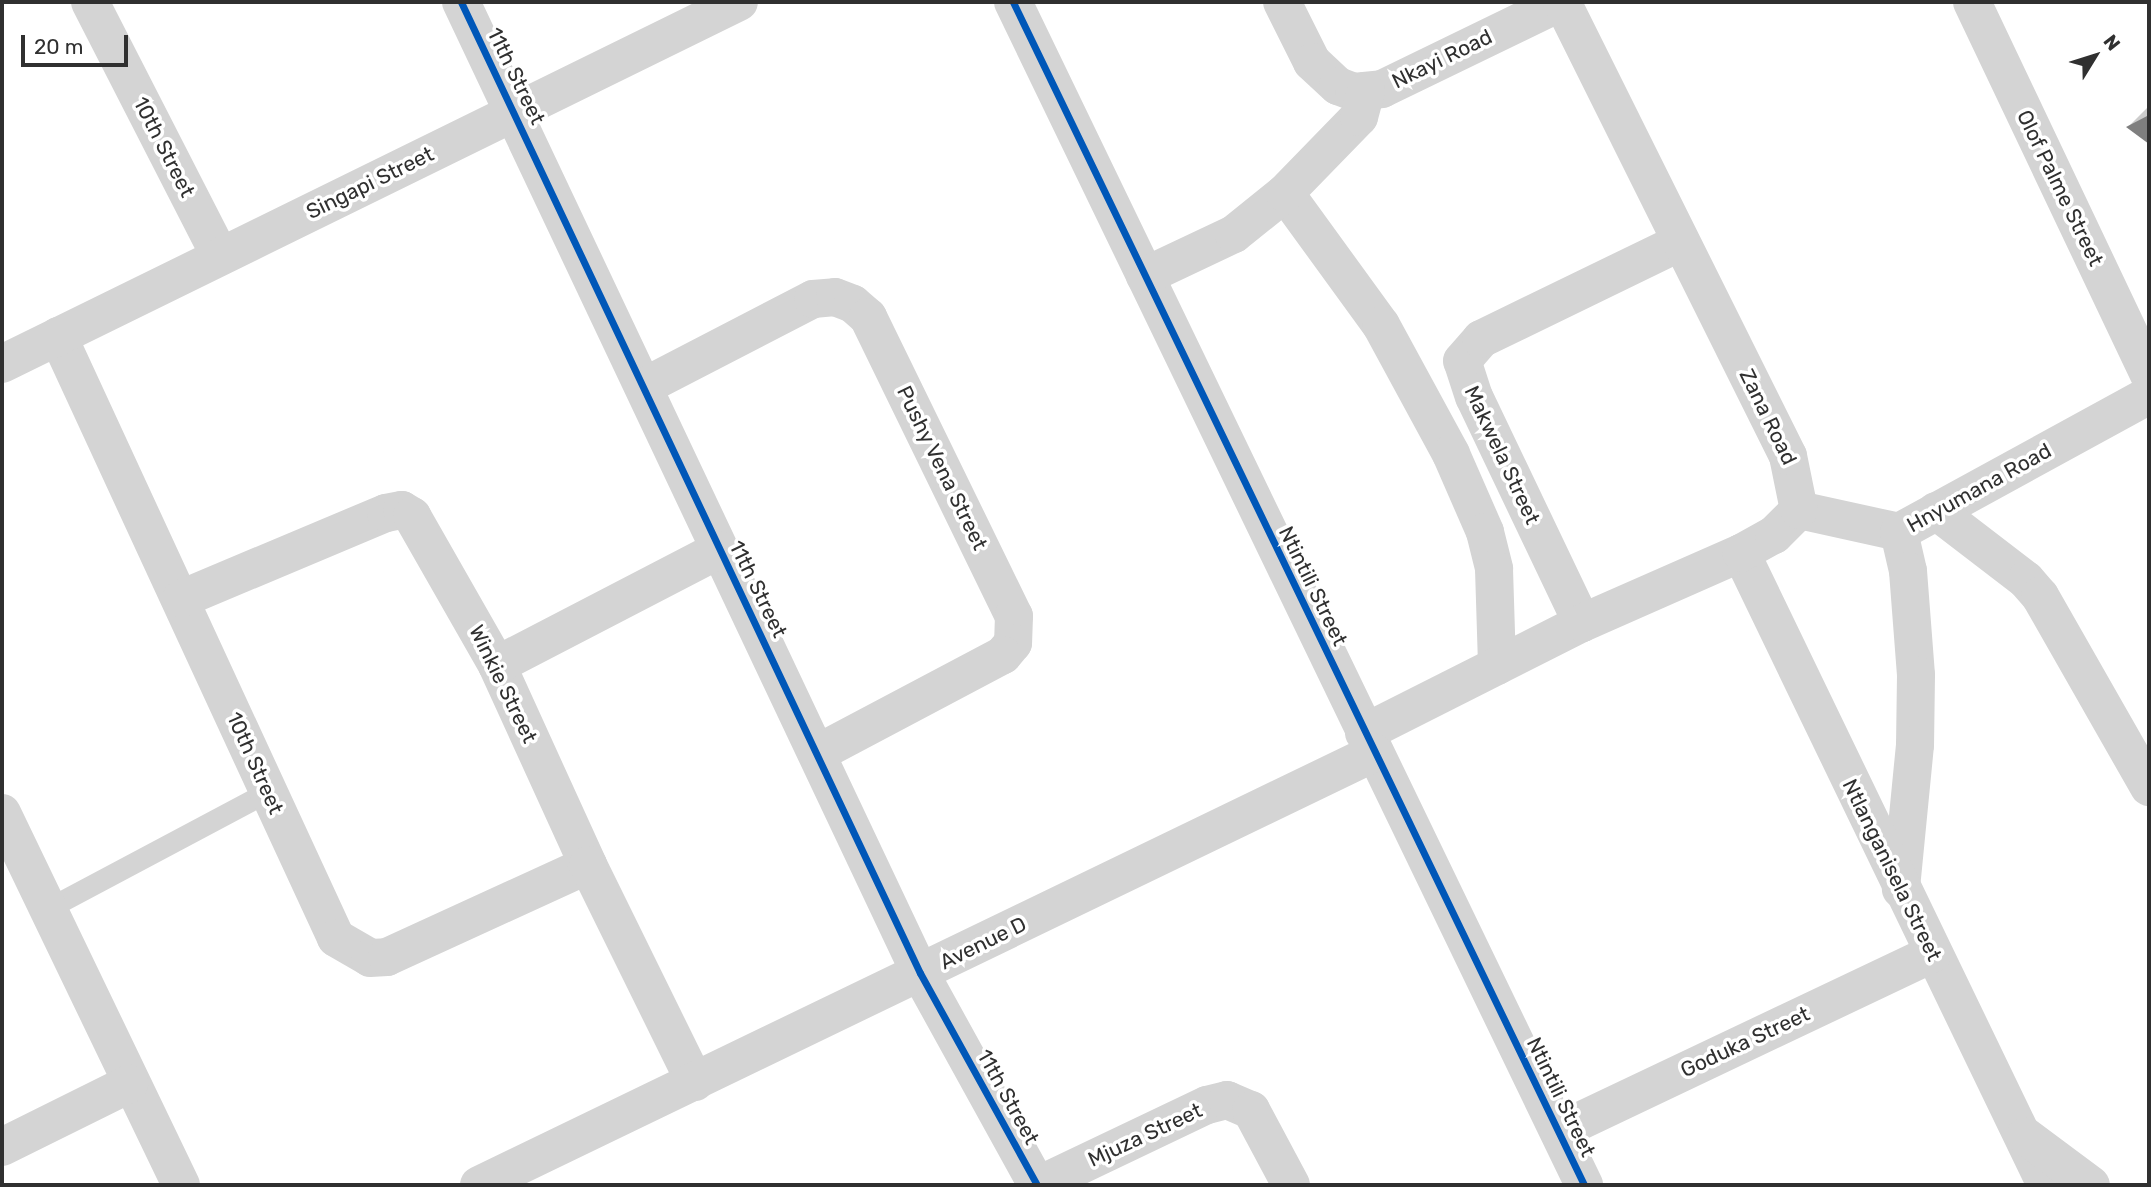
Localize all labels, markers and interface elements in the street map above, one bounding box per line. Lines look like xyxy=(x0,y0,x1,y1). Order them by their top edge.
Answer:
scale bar xyxy=(24,21,131,65)
north arrow xyxy=(2060,21,2130,91)
street label: 11th Street xyxy=(482,23,550,129)
street label: Nkayi Road xyxy=(1388,24,1496,94)
text: N xyxy=(2099,30,2125,55)
text: 20 m xyxy=(34,34,83,59)
street label: 10th Street xyxy=(128,93,200,201)
street label: Olof Palme Street xyxy=(2011,106,2109,270)
street label: Singapi Street xyxy=(302,141,438,225)
street label: Zana Road xyxy=(1734,365,1802,469)
street label: Pushy Vena Street xyxy=(891,381,993,555)
street label: Makwela Street xyxy=(1459,382,1545,528)
street label: Hnyumana Road xyxy=(1902,438,2056,538)
street label: Ntintili Street xyxy=(1273,522,1353,650)
street label: 11th Street xyxy=(724,536,792,642)
street label: Winkie Street xyxy=(464,621,542,747)
street label: 10th Street xyxy=(221,708,289,818)
street label: Ntlanganisela Street xyxy=(1837,775,1947,965)
street label: Avenue D xyxy=(936,911,1030,975)
street label: Goduka Street xyxy=(1676,1001,1814,1083)
street label: Ntintili Street xyxy=(1521,1033,1601,1161)
street label: 11th Street xyxy=(972,1045,1044,1149)
street label: Mjuza Street xyxy=(1084,1098,1206,1172)

